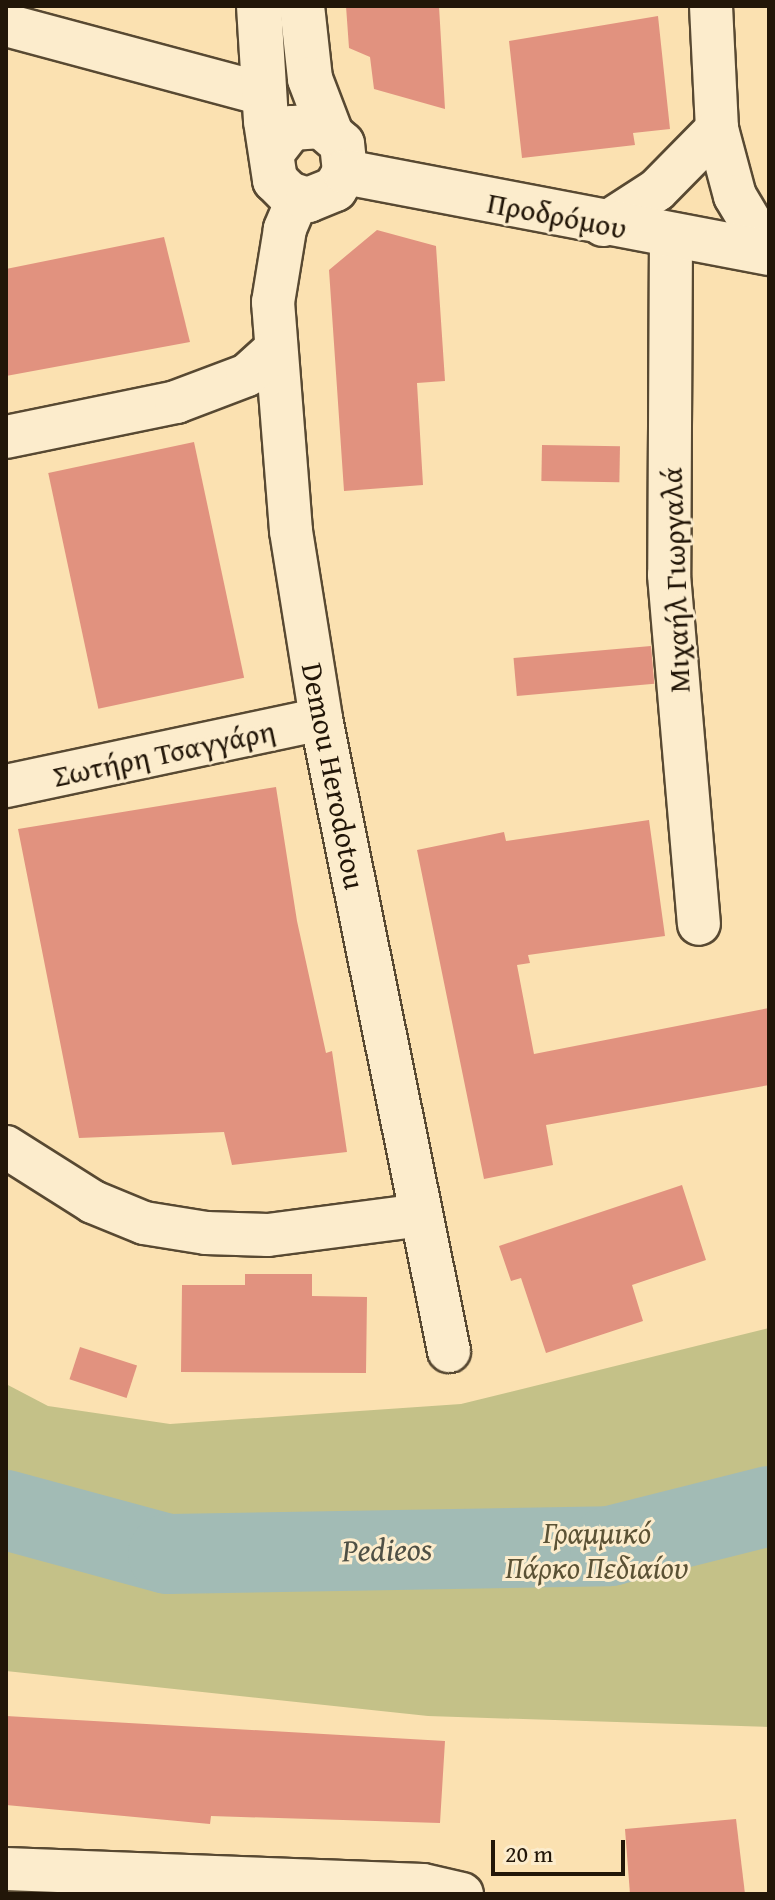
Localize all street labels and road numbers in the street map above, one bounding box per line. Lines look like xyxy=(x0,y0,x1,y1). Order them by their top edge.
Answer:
street label: Προδρόμου xyxy=(484,184,630,246)
street label: Μιχαήλ Γιωργαλά xyxy=(653,466,697,694)
street label: Demou Herodotou xyxy=(294,660,374,892)
street label: Σωτήρη Τσαγγάρη xyxy=(50,712,278,794)

